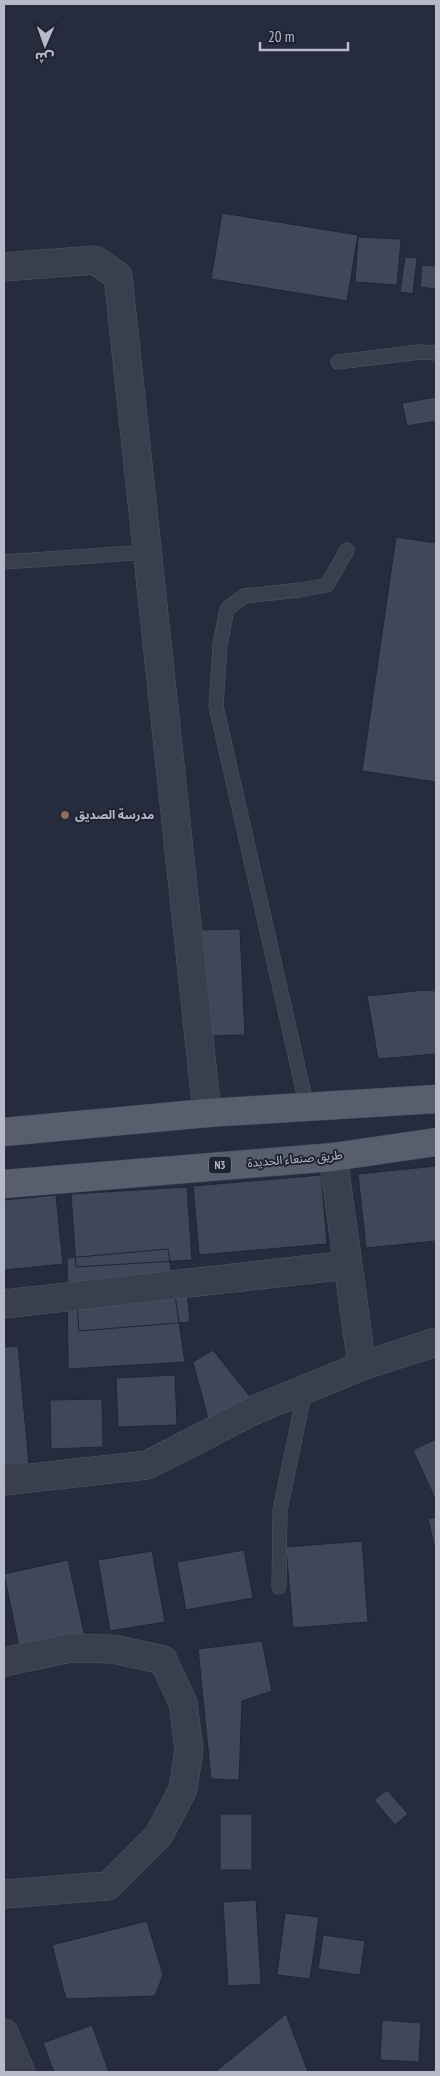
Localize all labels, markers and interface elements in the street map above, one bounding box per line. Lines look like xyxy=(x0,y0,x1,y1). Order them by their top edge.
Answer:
north arrow xyxy=(20,20,70,70)
scale bar xyxy=(260,20,348,52)
text: 20 m xyxy=(268,27,294,46)
text: ش xyxy=(35,49,54,67)
place label: مدرسة الصديق xyxy=(75,807,154,822)
marker: مدرسة الصديق xyxy=(59,809,71,821)
street label: طريق صنعاء الحديدة xyxy=(247,1147,343,1171)
road number: N3 xyxy=(209,1156,231,1174)

